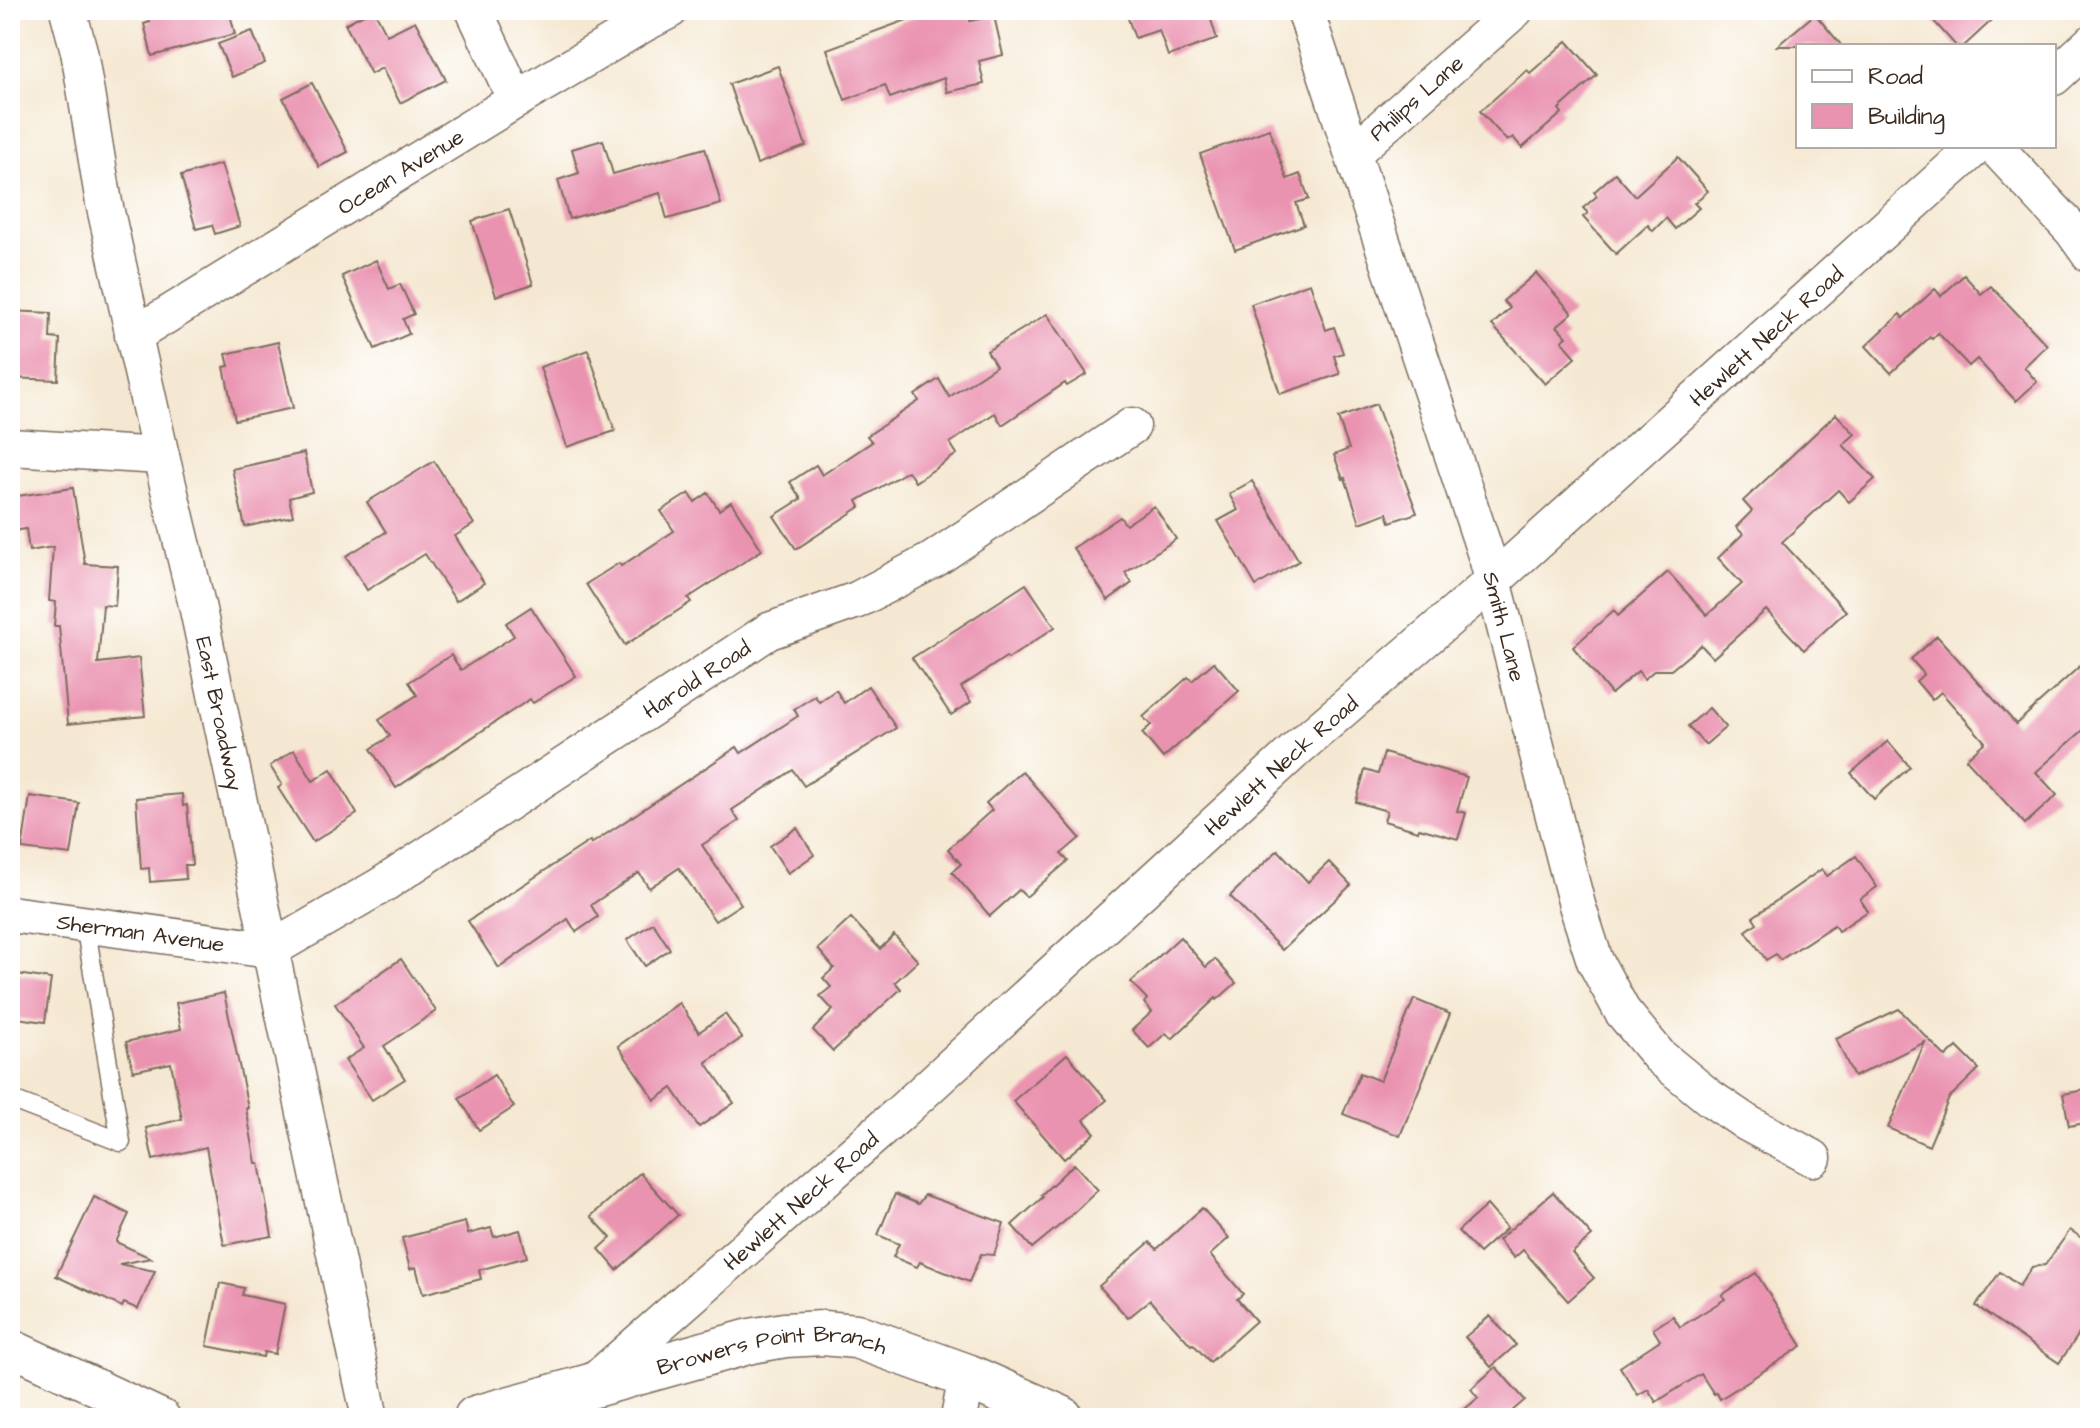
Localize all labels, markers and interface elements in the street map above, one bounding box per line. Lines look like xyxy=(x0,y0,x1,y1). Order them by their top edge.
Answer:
legend xyxy=(1796,44,2056,148)
street label: Philips Lane xyxy=(1363,48,1471,149)
text: Road xyxy=(1868,60,1923,94)
text: Building xyxy=(1868,100,1945,135)
street label: Ocean Avenue xyxy=(332,122,470,223)
street label: Hewlett Neck Road xyxy=(1683,259,1851,414)
street label: Smith Lane xyxy=(1474,568,1533,685)
street label: Harold Road xyxy=(637,633,757,727)
street label: East Broadway xyxy=(187,634,250,794)
street label: Hewlett Neck Road xyxy=(1198,689,1365,844)
street label: Sherman Avenue xyxy=(55,907,226,961)
street label: Hewlett Neck Road xyxy=(717,1125,886,1278)
street label: Browers Point Branch xyxy=(654,1319,891,1384)

